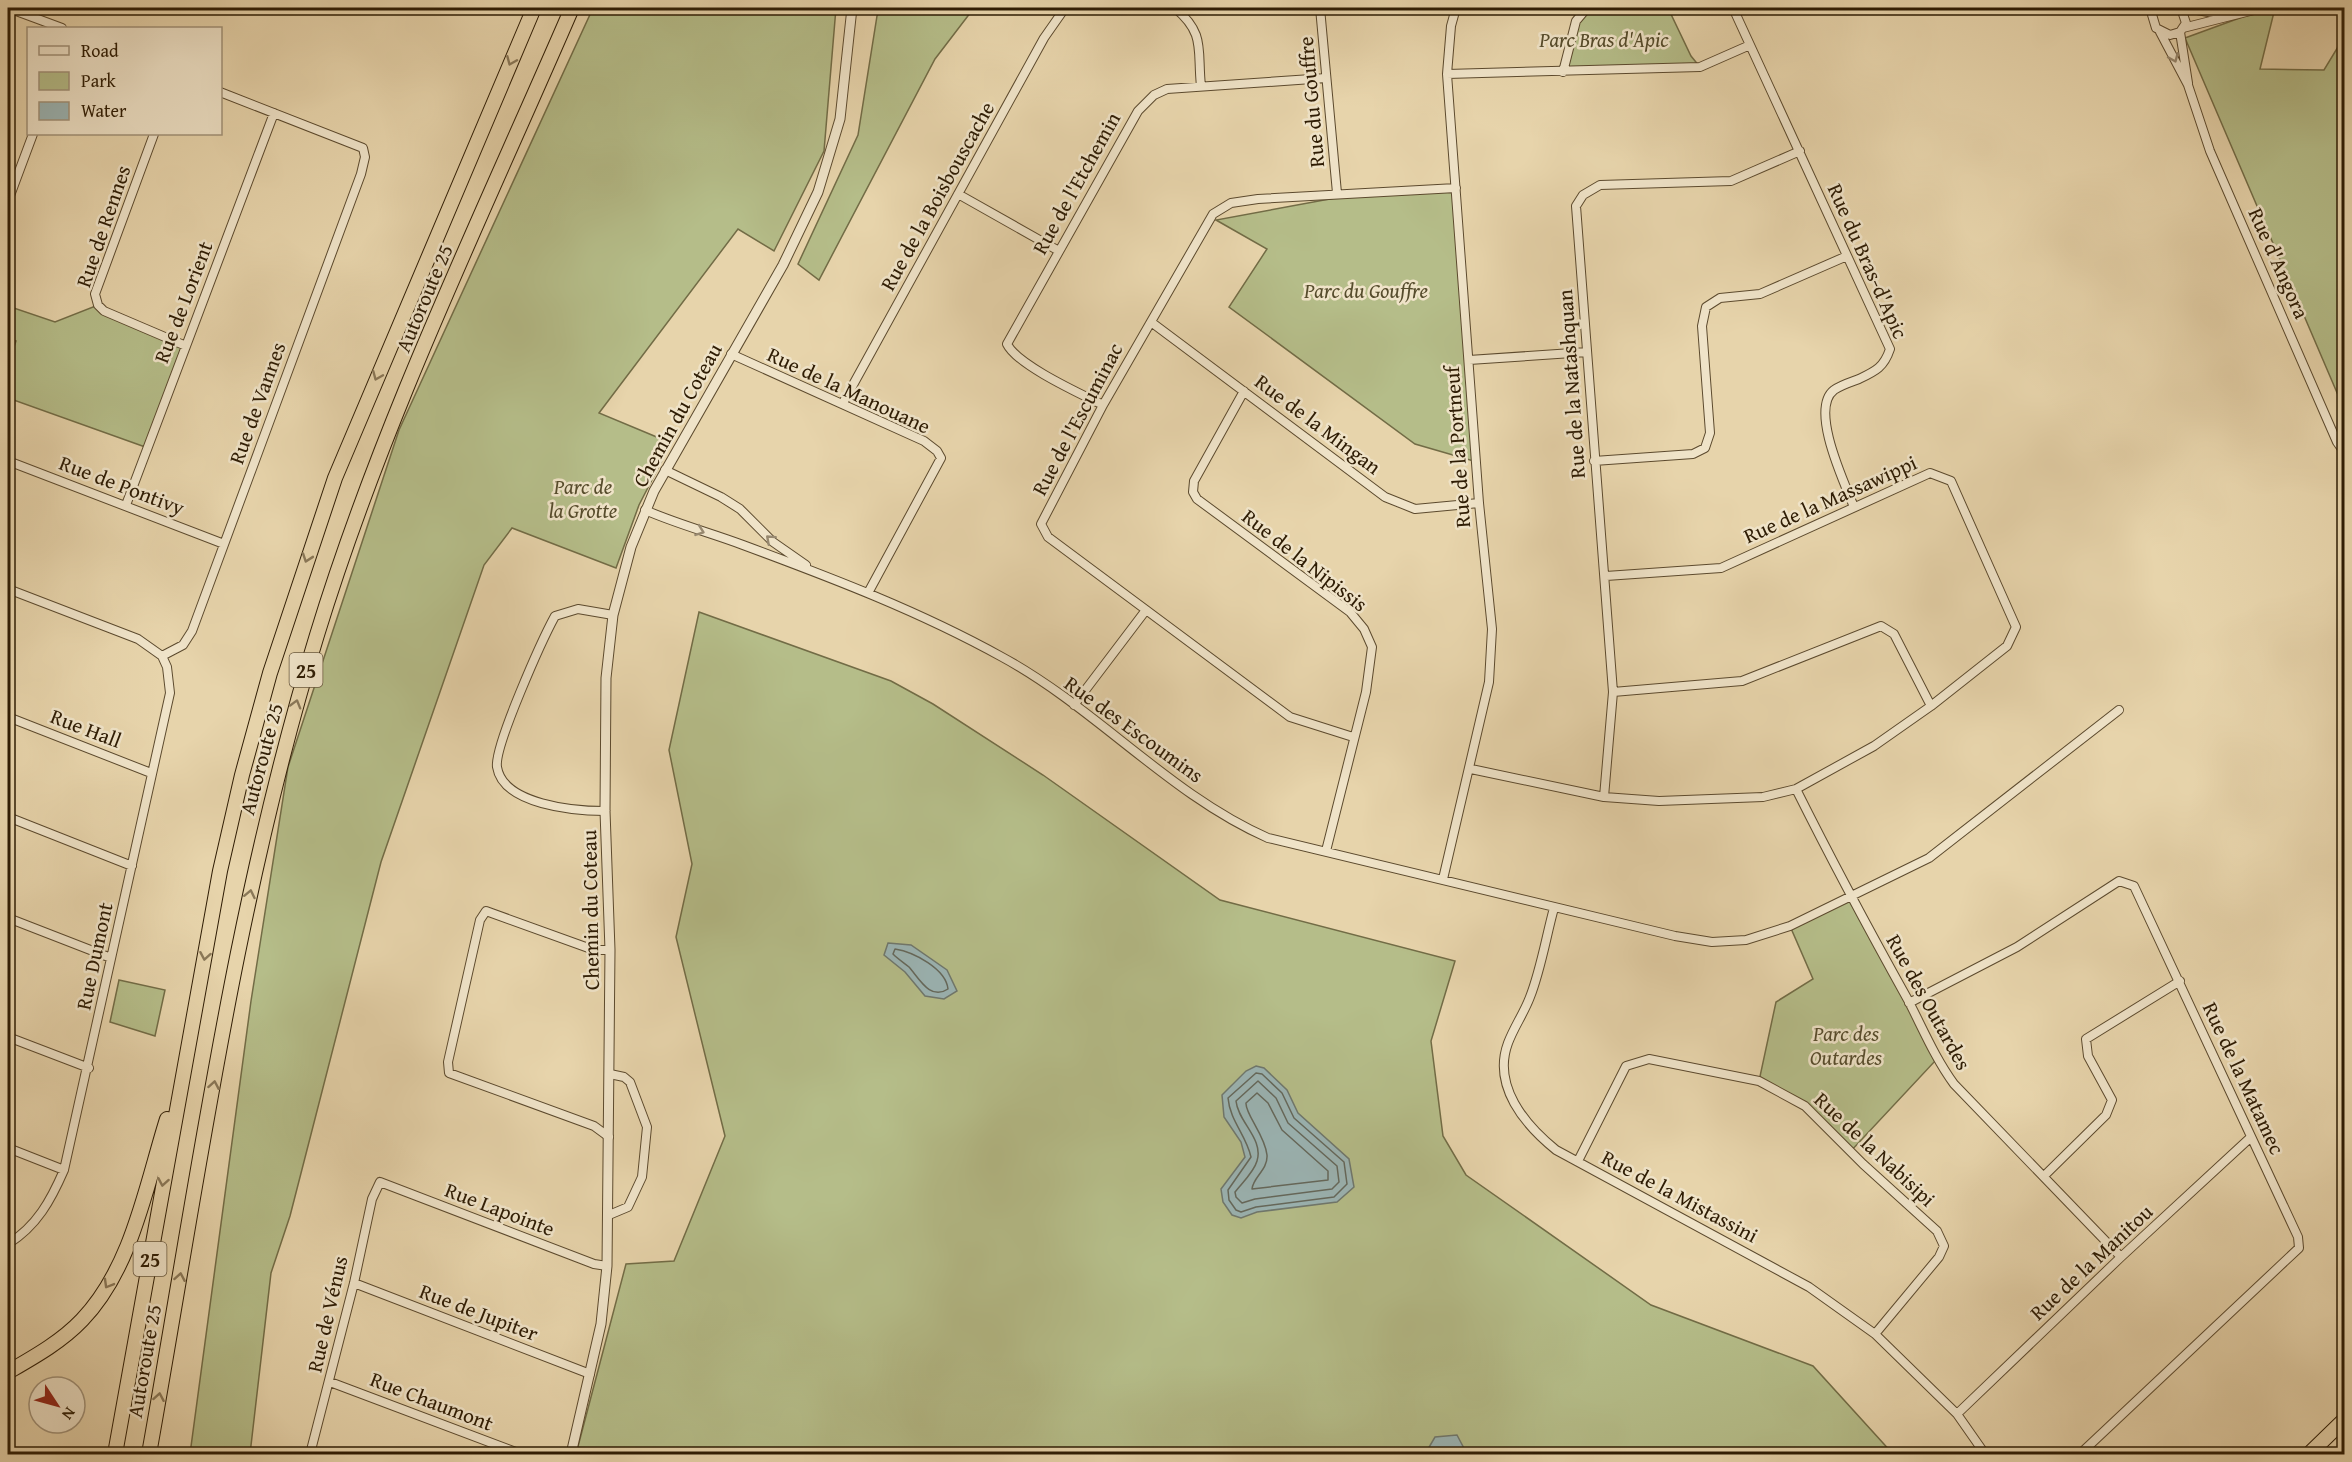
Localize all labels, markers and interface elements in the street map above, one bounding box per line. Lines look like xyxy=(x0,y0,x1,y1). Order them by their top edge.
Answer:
park label: Parc Bras d'Apic xyxy=(1538,24,1669,55)
legend xyxy=(27,27,222,135)
street label: Rue du Gouffre xyxy=(1290,35,1332,169)
text: Road xyxy=(81,37,119,64)
one-way arrow xyxy=(2167,52,2179,63)
one-way arrow xyxy=(506,55,518,66)
text: Park xyxy=(81,67,117,94)
street label: Rue de la Boisbouscache xyxy=(872,96,1002,296)
text: Water xyxy=(81,97,127,124)
street label: Rue de l'Etchemin xyxy=(1024,106,1128,260)
street label: Rue de Rennes xyxy=(68,161,138,291)
street label: Rue du Bras-d'Apic xyxy=(1820,178,1916,344)
street label: Rue d'Angora xyxy=(2241,203,2317,324)
street label: Rue de Lorient xyxy=(146,236,221,367)
street label: Autoroute 25 xyxy=(387,239,461,357)
park label: Parc du Gouffre xyxy=(1303,275,1428,306)
street label: Rue de la Natashquan xyxy=(1549,288,1593,480)
street label: Chemin du Coteau xyxy=(625,337,730,493)
street label: Rue de l'Escuminac xyxy=(1024,337,1130,501)
street label: Rue de Vannes xyxy=(221,338,293,468)
street label: Rue de la Manouane xyxy=(762,339,936,441)
street label: Rue de la Portneuf xyxy=(1436,363,1478,529)
street label: Rue de la Mingan xyxy=(1248,366,1388,482)
one-way arrow xyxy=(372,369,384,380)
street label: Rue de Pontivy xyxy=(55,447,190,523)
street label: Rue de la Massawippi xyxy=(1738,447,1922,551)
park label: Parc de la Grotte xyxy=(549,471,617,526)
street label: Rue de la Nipissis xyxy=(1236,501,1374,619)
one-way arrow xyxy=(694,523,705,536)
one-way arrow xyxy=(766,535,777,546)
one-way arrow xyxy=(301,552,314,563)
road number: 25 xyxy=(290,653,322,687)
street label: Rue des Escoumins xyxy=(1058,668,1210,790)
one-way arrow xyxy=(289,699,302,709)
street label: Rue Hall xyxy=(46,700,126,756)
street label: Autoroute 25 xyxy=(231,700,291,818)
street label: Chemin du Coteau xyxy=(573,829,607,990)
one-way arrow xyxy=(243,889,256,899)
street label: Rue Dumont xyxy=(67,899,121,1013)
street label: Rue des Outardes xyxy=(1879,928,1979,1076)
one-way arrow xyxy=(199,951,211,960)
street label: Rue de la Matamec xyxy=(2195,997,2293,1159)
park label: Parc des Outardes xyxy=(1810,1018,1883,1073)
one-way arrow xyxy=(207,1081,220,1091)
street label: Rue de la Nabisipi xyxy=(1807,1084,1943,1214)
street label: Rue de la Mistassini xyxy=(1596,1142,1764,1250)
street label: Rue Lapointe xyxy=(441,1174,559,1244)
one-way arrow xyxy=(158,1178,170,1187)
street label: Rue de la Manitou xyxy=(2023,1196,2160,1327)
road number: 25 xyxy=(134,1242,166,1276)
street label: Rue de Vénus xyxy=(299,1253,355,1375)
one-way arrow xyxy=(174,1273,186,1282)
street label: Rue de Jupiter xyxy=(415,1275,543,1349)
one-way arrow xyxy=(104,1278,115,1288)
street label: Autoroute 25 xyxy=(119,1302,169,1420)
street label: Rue Chaumont xyxy=(366,1363,499,1439)
north arrow xyxy=(27,1375,87,1435)
one-way arrow xyxy=(152,1392,165,1402)
text: N xyxy=(56,1402,82,1425)

